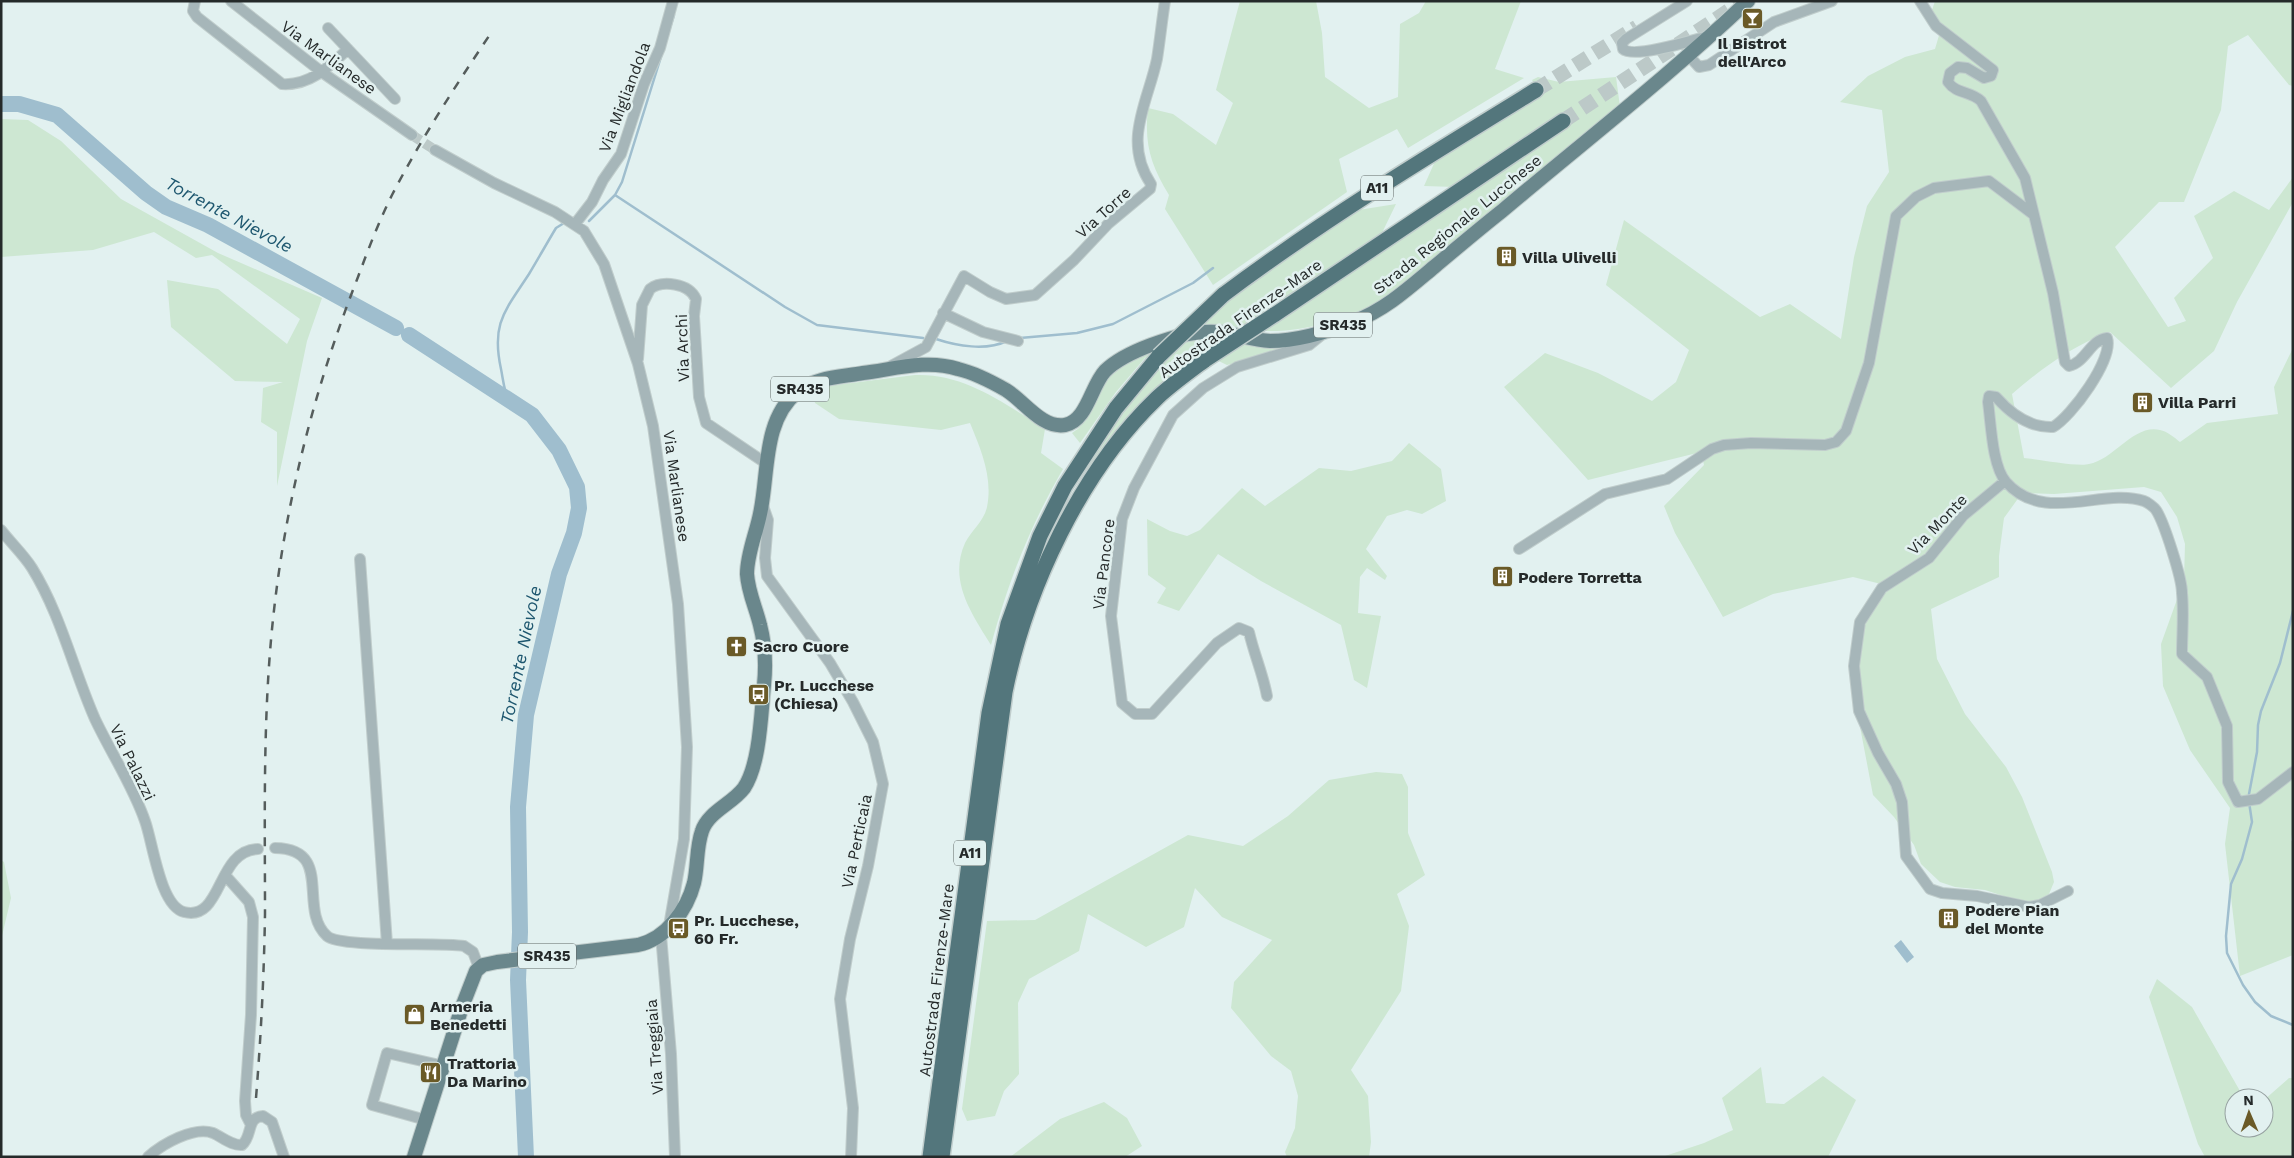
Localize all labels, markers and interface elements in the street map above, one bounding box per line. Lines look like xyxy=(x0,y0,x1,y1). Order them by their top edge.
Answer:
bar icon: Il Bistrot dell'Arco xyxy=(1740,7,1764,31)
street label: Via Marlianese xyxy=(277,17,380,98)
place label: Il Bistrot dell'Arco xyxy=(1717,34,1787,71)
street label: Via Migliandola xyxy=(595,39,654,155)
street label: Strada Regionale Lucchese xyxy=(1369,151,1545,298)
water label: Torrente Nievole xyxy=(162,172,296,257)
road number: A11 xyxy=(1361,176,1393,200)
street label: Via Torre xyxy=(1072,183,1135,242)
building icon: Villa Ulivelli xyxy=(1494,245,1518,269)
place label: Villa Ulivelli xyxy=(1522,248,1616,267)
street label: Autostrada Firenze-Mare xyxy=(1155,255,1325,382)
road number: SR435 xyxy=(1314,312,1372,338)
street label: Via Archi xyxy=(672,314,693,382)
road number: SR435 xyxy=(771,376,829,402)
building icon: Villa Parri xyxy=(2130,390,2154,414)
place label: Villa Parri xyxy=(2158,393,2236,412)
street label: Via Marlianese xyxy=(659,429,694,543)
street label: Via Monte xyxy=(1904,490,1971,559)
street label: Via Pancore xyxy=(1088,517,1119,611)
building icon: Podere Torretta xyxy=(1490,565,1514,589)
place label: Podere Torretta xyxy=(1518,568,1643,587)
water label: Torrente Nievole xyxy=(496,584,545,726)
church icon: Sacro Cuore xyxy=(725,634,749,658)
place label: Sacro Cuore xyxy=(753,637,849,656)
place label: Pr. Lucchese (Chiesa) xyxy=(774,676,874,713)
bus stop icon: Pr. Lucchese (Chiesa) xyxy=(746,682,770,706)
street label: Via Palazzi xyxy=(106,721,159,804)
street label: Via Perticaia xyxy=(837,792,876,890)
road number: A11 xyxy=(954,840,986,866)
street label: Autostrada Firenze-Mare xyxy=(915,882,958,1078)
place label: Podere Pian del Monte xyxy=(1965,901,2059,938)
building icon: Podere Pian del Monte xyxy=(1937,907,1961,931)
place label: Pr. Lucchese, 60 Fr. xyxy=(694,911,799,948)
bus stop icon: Pr. Lucchese, 60 Fr. xyxy=(666,917,690,941)
road number: SR435 xyxy=(518,944,576,968)
place label: Armeria Benedetti xyxy=(430,997,507,1034)
street label: Via Treggiaia xyxy=(642,998,667,1096)
shop icon: Armeria Benedetti xyxy=(402,1003,426,1027)
place label: Trattoria Da Marino xyxy=(447,1054,527,1091)
restaurant icon: Trattoria Da Marino xyxy=(419,1060,443,1084)
north arrow xyxy=(2224,1088,2274,1138)
text: N xyxy=(2243,1092,2254,1108)

